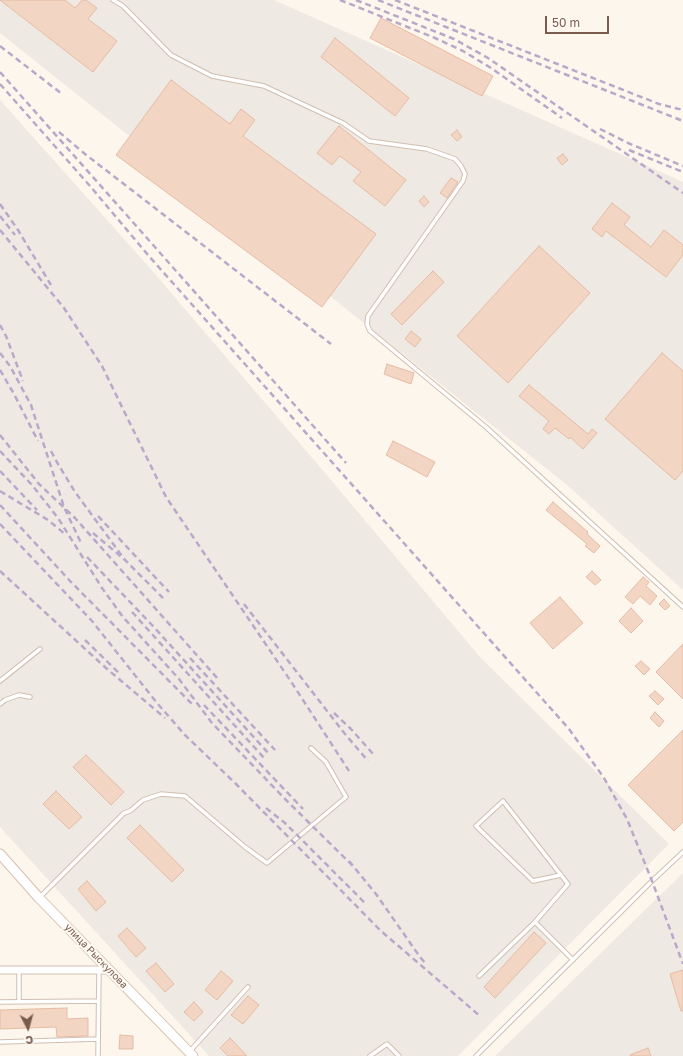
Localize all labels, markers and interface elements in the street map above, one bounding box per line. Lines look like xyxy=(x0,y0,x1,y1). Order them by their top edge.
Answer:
scale bar xyxy=(547,8,611,34)
text: 50 m xyxy=(552,15,580,30)
street label: улица Рыскулова xyxy=(62,921,130,991)
north arrow xyxy=(8,1008,48,1048)
text: С xyxy=(25,1034,34,1047)

